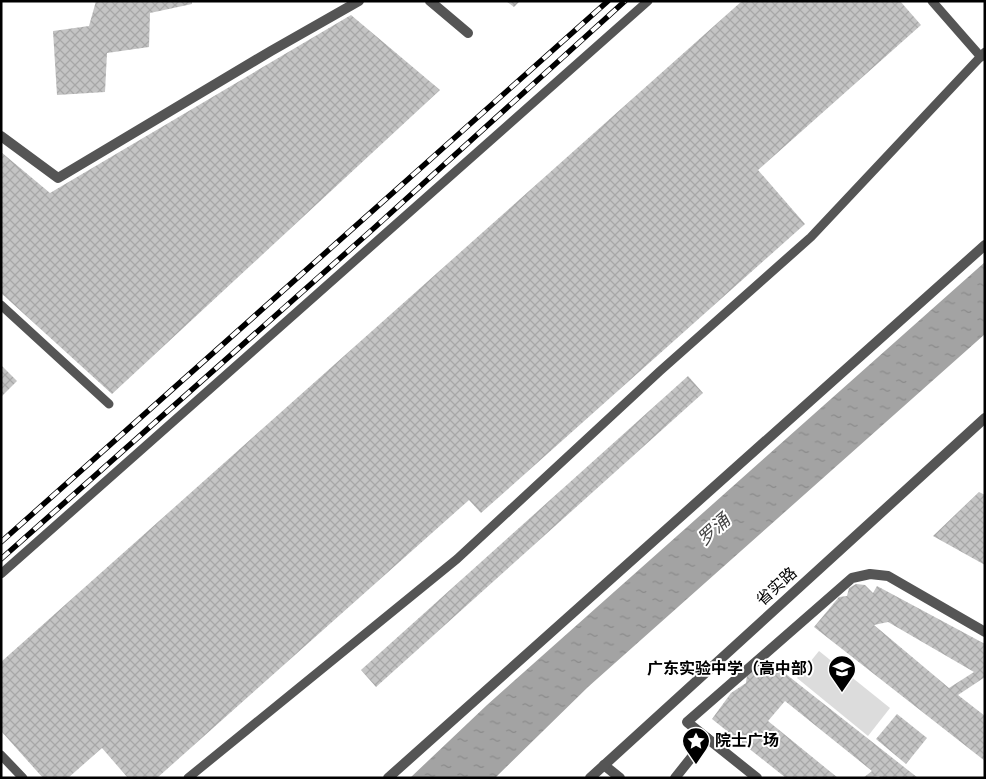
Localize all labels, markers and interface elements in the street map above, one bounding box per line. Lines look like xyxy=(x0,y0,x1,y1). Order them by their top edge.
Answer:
water label: 罗涌 xyxy=(694,509,736,550)
street label: 省实路 xyxy=(753,564,801,610)
school or university icon: 广东实验中学（高中部） xyxy=(827,654,857,693)
place label: 广东实验中学（高中部） xyxy=(647,660,823,679)
place icon: 院士广场 xyxy=(681,726,711,765)
place label: 院士广场 xyxy=(715,732,779,751)

